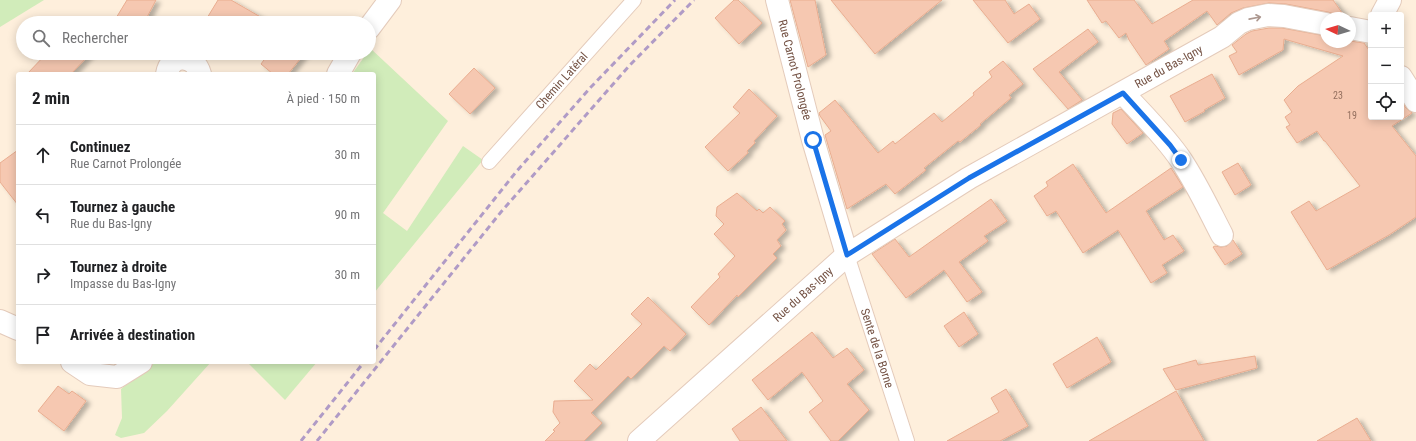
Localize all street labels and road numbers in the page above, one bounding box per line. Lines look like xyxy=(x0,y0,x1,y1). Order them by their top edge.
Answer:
street label: Rue Carnot Prolongée xyxy=(775,18,815,122)
street label: Rue du Bas-Igny xyxy=(1132,42,1205,91)
street label: Chemin Latéral xyxy=(533,50,591,112)
street label: Rue du Bas-Igny xyxy=(770,264,836,325)
street label: Sente de la Borne xyxy=(858,307,897,390)

